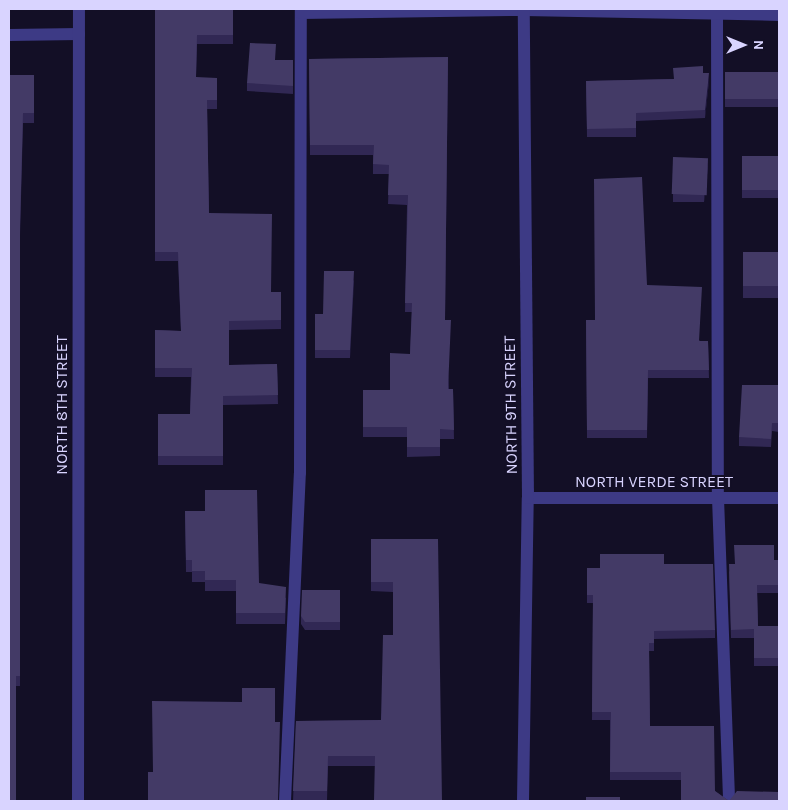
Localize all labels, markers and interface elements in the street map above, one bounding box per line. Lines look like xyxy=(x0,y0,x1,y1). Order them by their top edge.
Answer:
north arrow xyxy=(718,20,768,70)
text: N xyxy=(750,40,767,50)
street label: NORTH 8TH STREET xyxy=(52,335,72,475)
street label: NORTH 9TH STREET xyxy=(500,335,522,475)
street label: NORTH VERDE STREET xyxy=(575,472,733,492)

